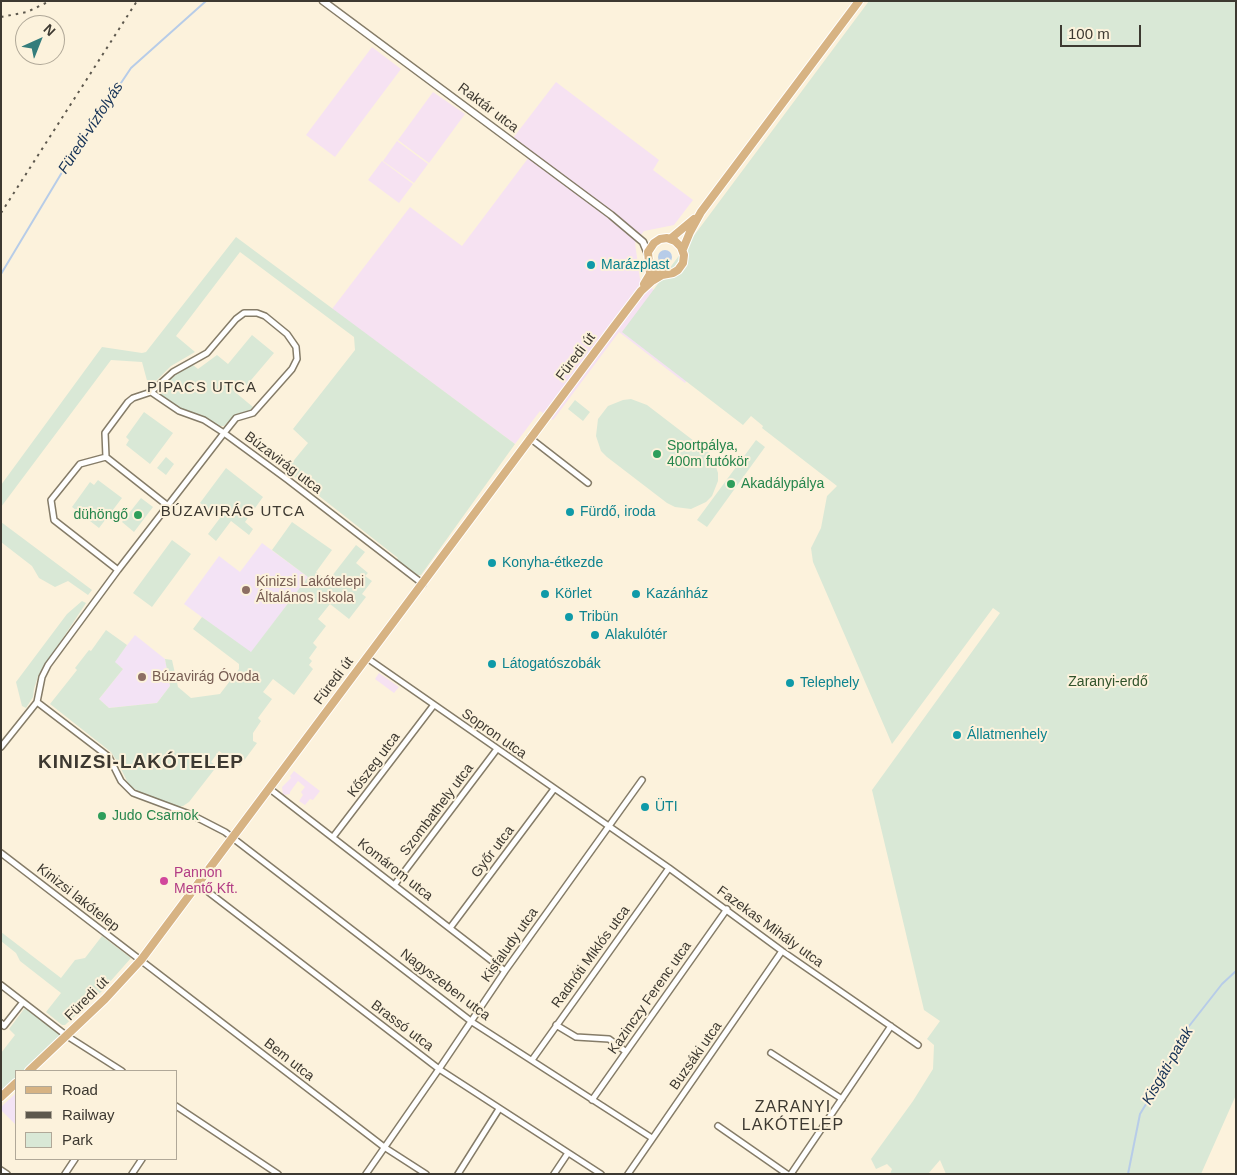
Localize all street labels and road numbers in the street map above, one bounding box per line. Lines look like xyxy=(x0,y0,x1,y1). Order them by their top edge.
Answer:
street label: Raktár utca xyxy=(454,80,522,136)
street label: Füredi út xyxy=(553,330,599,384)
street label: Búzavirág utca xyxy=(241,428,325,498)
street label: Füredi út xyxy=(311,654,357,708)
street label: Sopron utca xyxy=(458,705,530,763)
street label: Kőszeg utca xyxy=(344,729,404,801)
street label: Szombathely utca xyxy=(397,761,477,859)
street label: Győr utca xyxy=(468,823,518,881)
street label: Komárom utca xyxy=(354,835,436,905)
street label: Kinizsi lakótelep xyxy=(33,860,123,936)
street label: Fazekas Mihály utca xyxy=(713,883,827,971)
street label: Radnóti Miklós utca xyxy=(548,903,634,1011)
street label: Kisfaludy utca xyxy=(478,904,542,986)
street label: Kazinczy Ferenc utca xyxy=(605,938,695,1058)
street label: Nagyszeben utca xyxy=(397,946,493,1024)
street label: Füredi út xyxy=(62,974,112,1024)
street label: Brassó utca xyxy=(367,997,437,1055)
street label: Buzsáki utca xyxy=(666,1019,726,1093)
street label: Bem utca xyxy=(261,1035,317,1085)

